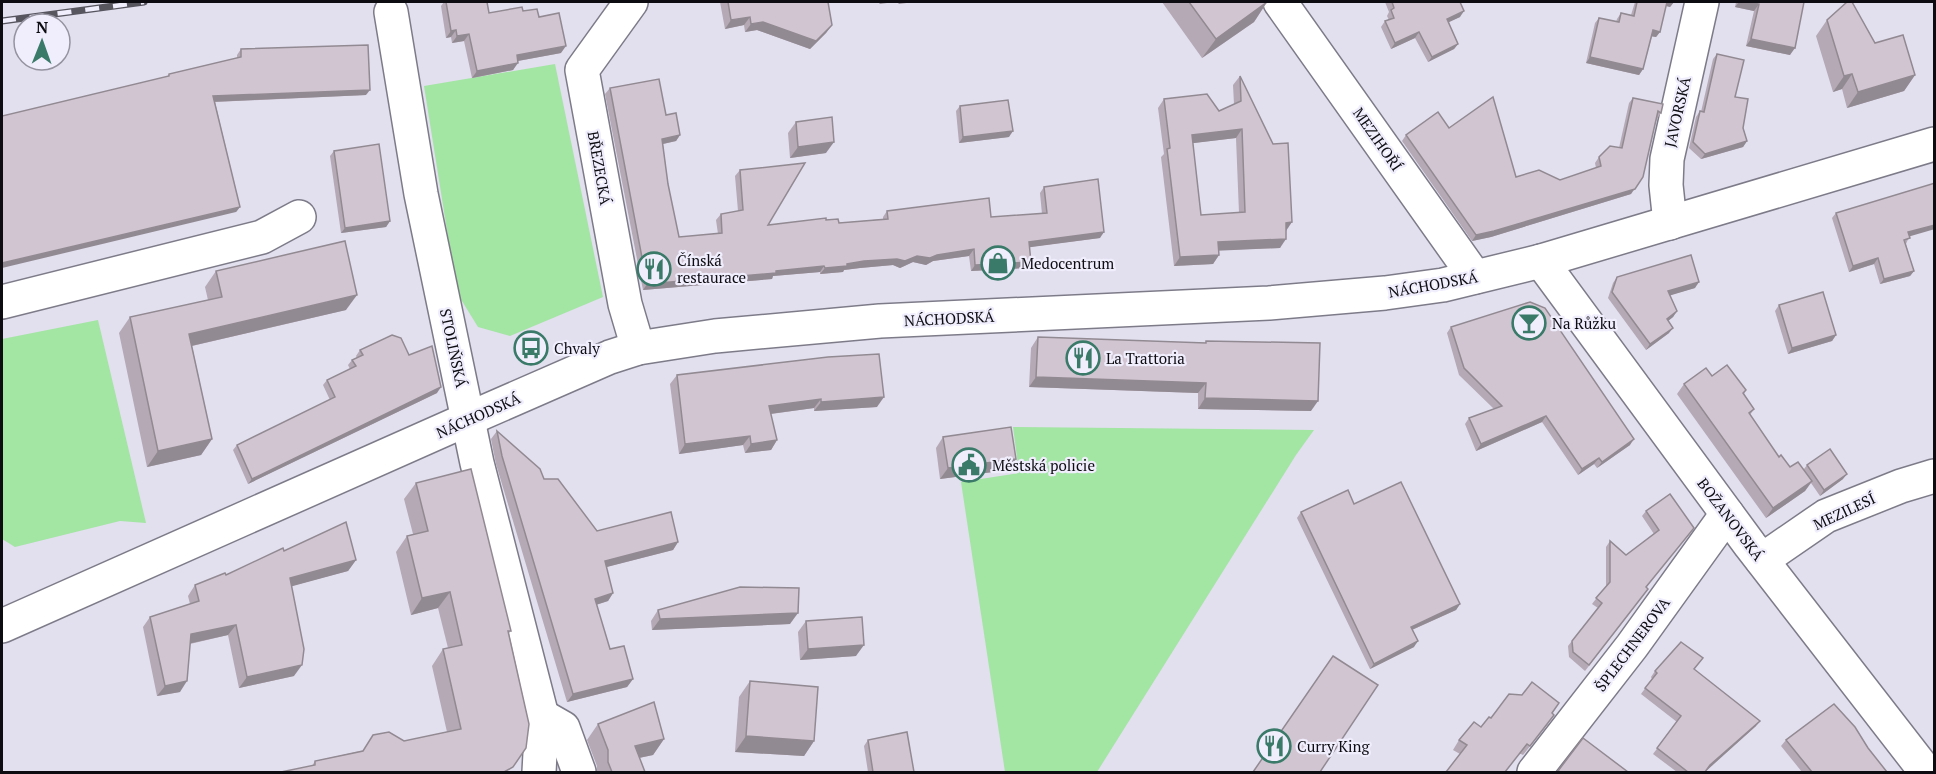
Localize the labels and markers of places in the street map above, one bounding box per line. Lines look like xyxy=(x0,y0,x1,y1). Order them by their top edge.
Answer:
shop icon: Medocentrum xyxy=(980,245,1016,281)
place label: Čínská restaurace xyxy=(677,250,746,287)
restaurant icon: Čínská restaurace xyxy=(636,251,672,287)
place label: Medocentrum xyxy=(1021,253,1114,273)
bar icon: Na Růžku xyxy=(1511,305,1547,341)
place label: Na Růžku xyxy=(1552,313,1616,333)
bus stop icon: Chvaly xyxy=(513,330,549,366)
place label: Chvaly xyxy=(554,338,600,358)
restaurant icon: La Trattoria xyxy=(1065,340,1101,376)
place label: La Trattoria xyxy=(1106,348,1185,368)
public building icon: Městská policie xyxy=(951,447,987,483)
place label: Městská policie xyxy=(992,455,1095,475)
restaurant icon: Curry King xyxy=(1256,728,1292,764)
place label: Curry King xyxy=(1297,736,1370,756)

